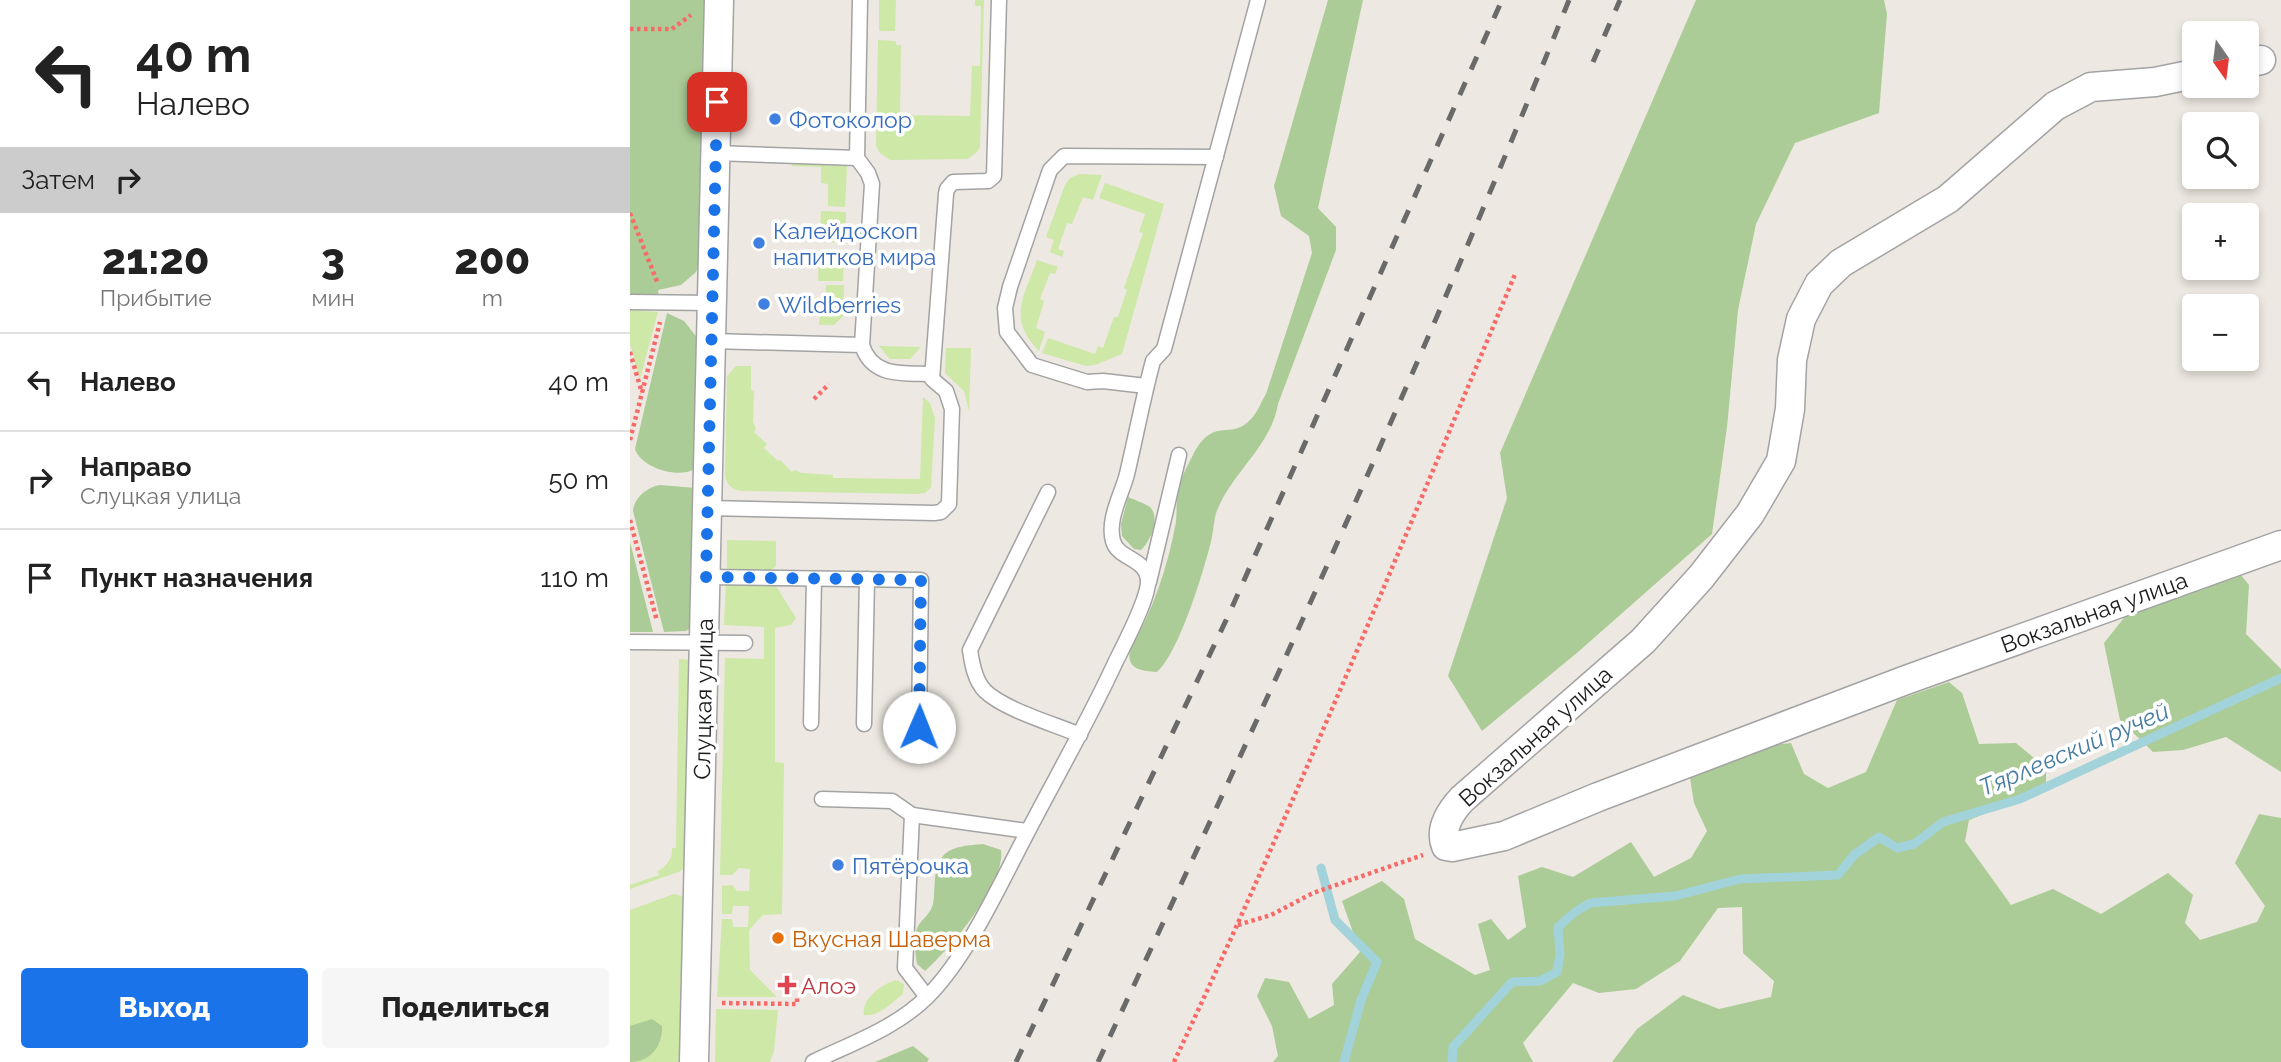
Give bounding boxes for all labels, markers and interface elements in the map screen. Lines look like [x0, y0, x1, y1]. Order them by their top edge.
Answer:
north arrow [2182, 21, 2259, 98]
map controls [2182, 21, 2259, 371]
text: 40 m [136, 26, 251, 83]
icon: left [21, 28, 112, 119]
pin [687, 72, 747, 132]
icon: arrive [698, 83, 736, 121]
text: Налево [136, 85, 250, 122]
place label: Фотоколор [789, 106, 912, 133]
marker: Фотоколор [767, 111, 783, 127]
button: search [2182, 112, 2259, 189]
icon: right [109, 161, 147, 199]
text: Затем [21, 165, 95, 195]
button: + [2182, 203, 2259, 280]
place label: Калейдоскоп напитков мира [773, 217, 936, 270]
text: 21:20 [102, 235, 210, 284]
text: 3 [321, 235, 345, 284]
text: 200 [454, 235, 530, 284]
marker: Калейдоскоп напитков мира [751, 235, 767, 251]
text: Прибытие [100, 284, 212, 311]
text: мин [311, 284, 355, 311]
text: m [482, 284, 503, 311]
place label: Wildberries [778, 291, 901, 318]
button: − [2182, 294, 2259, 371]
marker: Wildberries [756, 296, 772, 312]
icon: left [21, 363, 59, 401]
text: Налево [80, 367, 176, 397]
text: 40 m [548, 367, 609, 397]
text: Направо [80, 452, 191, 482]
icon: right [21, 461, 59, 499]
text: 50 m [548, 465, 609, 495]
text: Слуцкая улица [80, 482, 241, 509]
icon: arrive [21, 559, 59, 597]
text: Пункт назначения [80, 563, 313, 593]
text: 110 m [540, 563, 609, 593]
street label: Вокзальная улица [1997, 566, 2191, 658]
street label: Слуцкая улица [688, 618, 718, 780]
street label: Вокзальная улица [1453, 660, 1617, 812]
position arrow [882, 690, 956, 764]
water label: Тярлевский ручей [1975, 696, 2173, 802]
place label: Пятёрочка [852, 852, 969, 879]
marker: Пятёрочка [830, 857, 846, 873]
place label: Вкусная Шаверма [792, 925, 991, 952]
marker: Вкусная Шаверма [770, 930, 786, 946]
button: Выход [21, 968, 308, 1048]
button: Поделиться [322, 968, 609, 1048]
place label: Алоэ [801, 972, 856, 999]
marker: Алоэ [779, 977, 795, 993]

